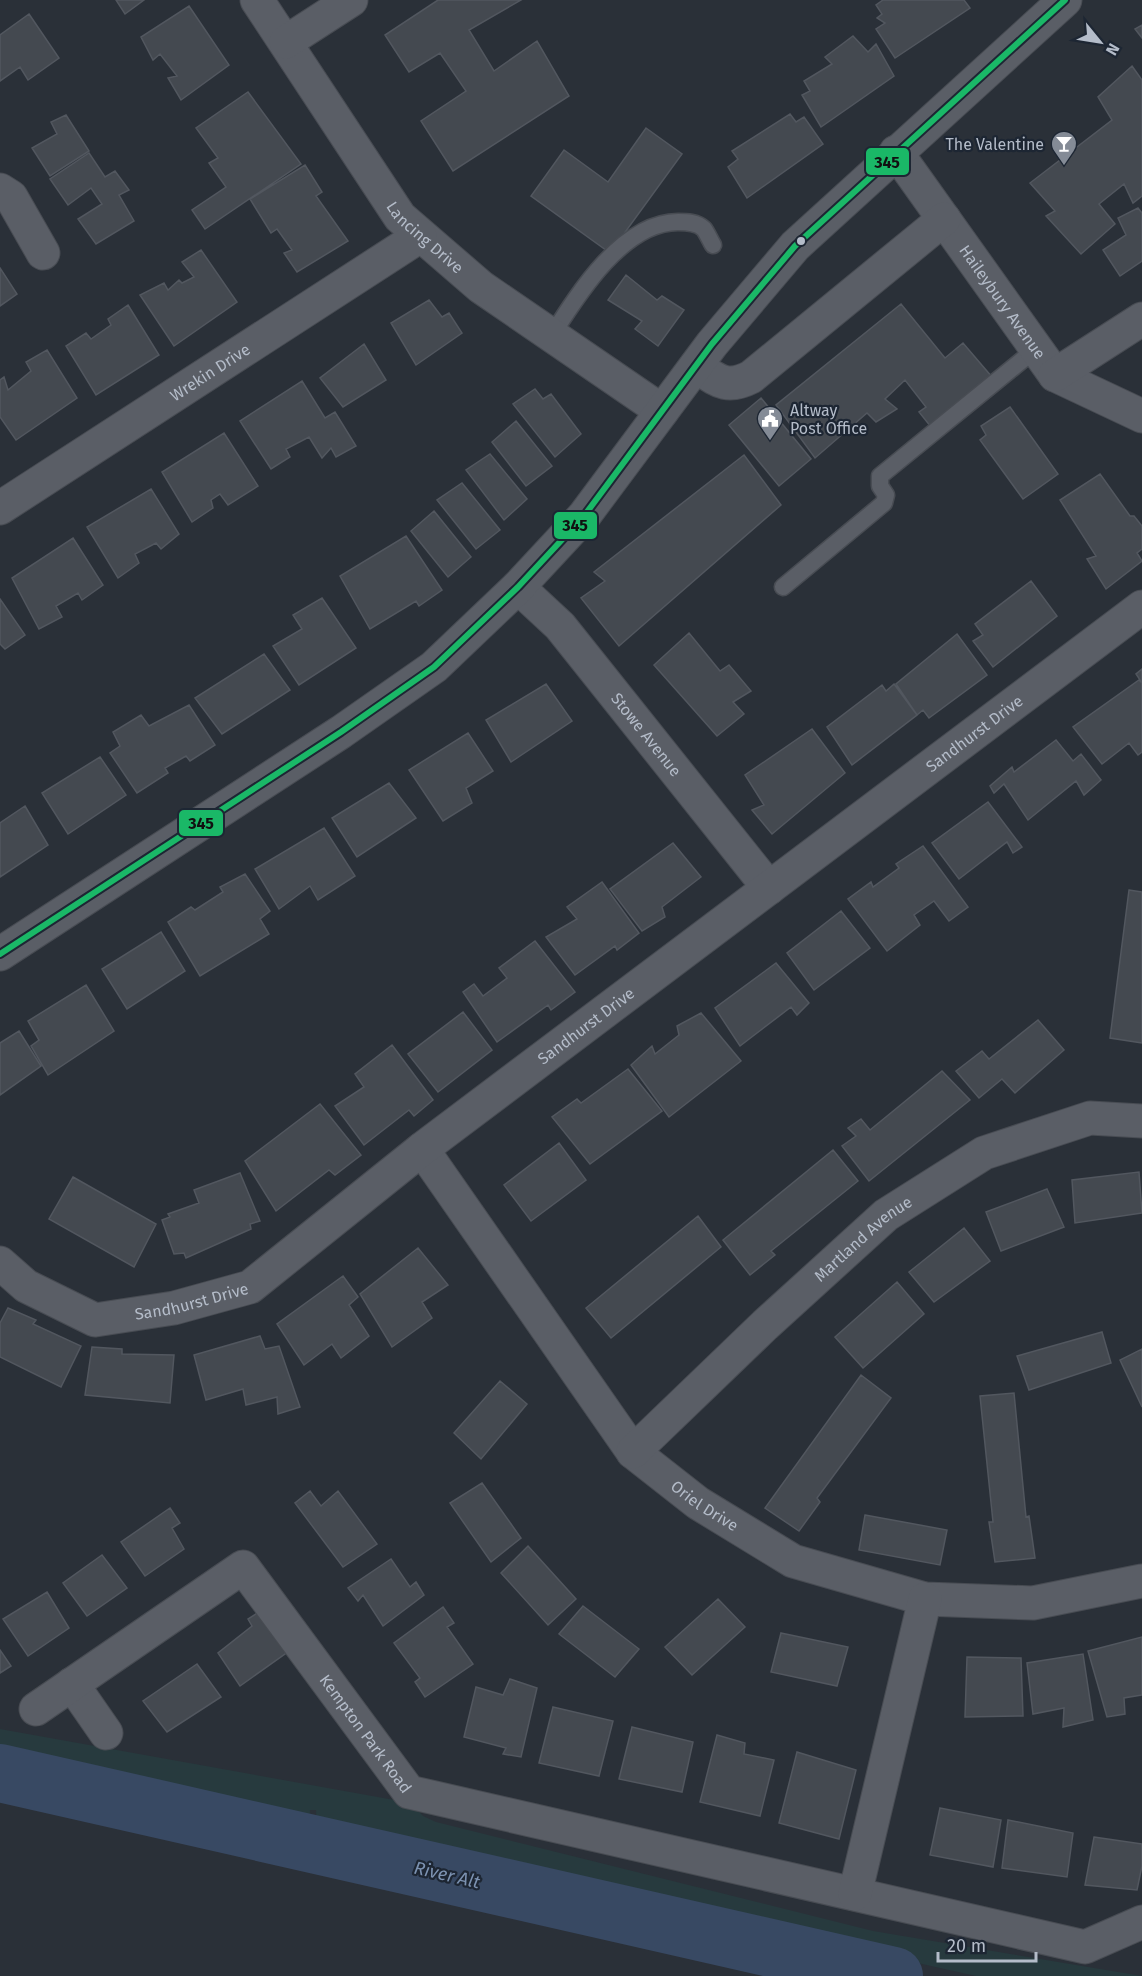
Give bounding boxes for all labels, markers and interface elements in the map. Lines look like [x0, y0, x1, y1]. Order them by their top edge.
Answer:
north arrow [1070, 12, 1130, 72]
text: N [1102, 40, 1123, 59]
bar icon: The Valentine [1049, 129, 1079, 167]
place label: The Valentine [946, 135, 1044, 154]
line badge: 345 [865, 147, 910, 176]
text: 345 [873, 153, 900, 172]
street label: Lancing Drive [383, 198, 467, 277]
unlabelled marker [795, 235, 807, 247]
street label: Haileybury Avenue [956, 241, 1050, 363]
street label: Wrekin Drive [166, 339, 253, 405]
place label: Altway Post Office [790, 401, 867, 438]
public building icon: Altway Post Office [755, 404, 785, 442]
line badge: 345 [553, 511, 598, 540]
text: 345 [561, 516, 588, 535]
street label: Stowe Avenue [607, 689, 685, 780]
street label: Sandhurst Drive [922, 691, 1026, 776]
line badge: 345 [178, 809, 224, 837]
text: 345 [187, 814, 214, 833]
street label: Sandhurst Drive [534, 983, 638, 1068]
street label: Martland Avenue [810, 1192, 915, 1285]
street label: Sandhurst Drive [133, 1278, 250, 1323]
street label: Oriel Drive [667, 1476, 742, 1535]
street label: Kempton Park Road [316, 1671, 416, 1797]
water label: River Alt [412, 1857, 483, 1893]
scale bar [938, 1925, 1036, 1963]
text: 20 m [947, 1935, 986, 1957]

